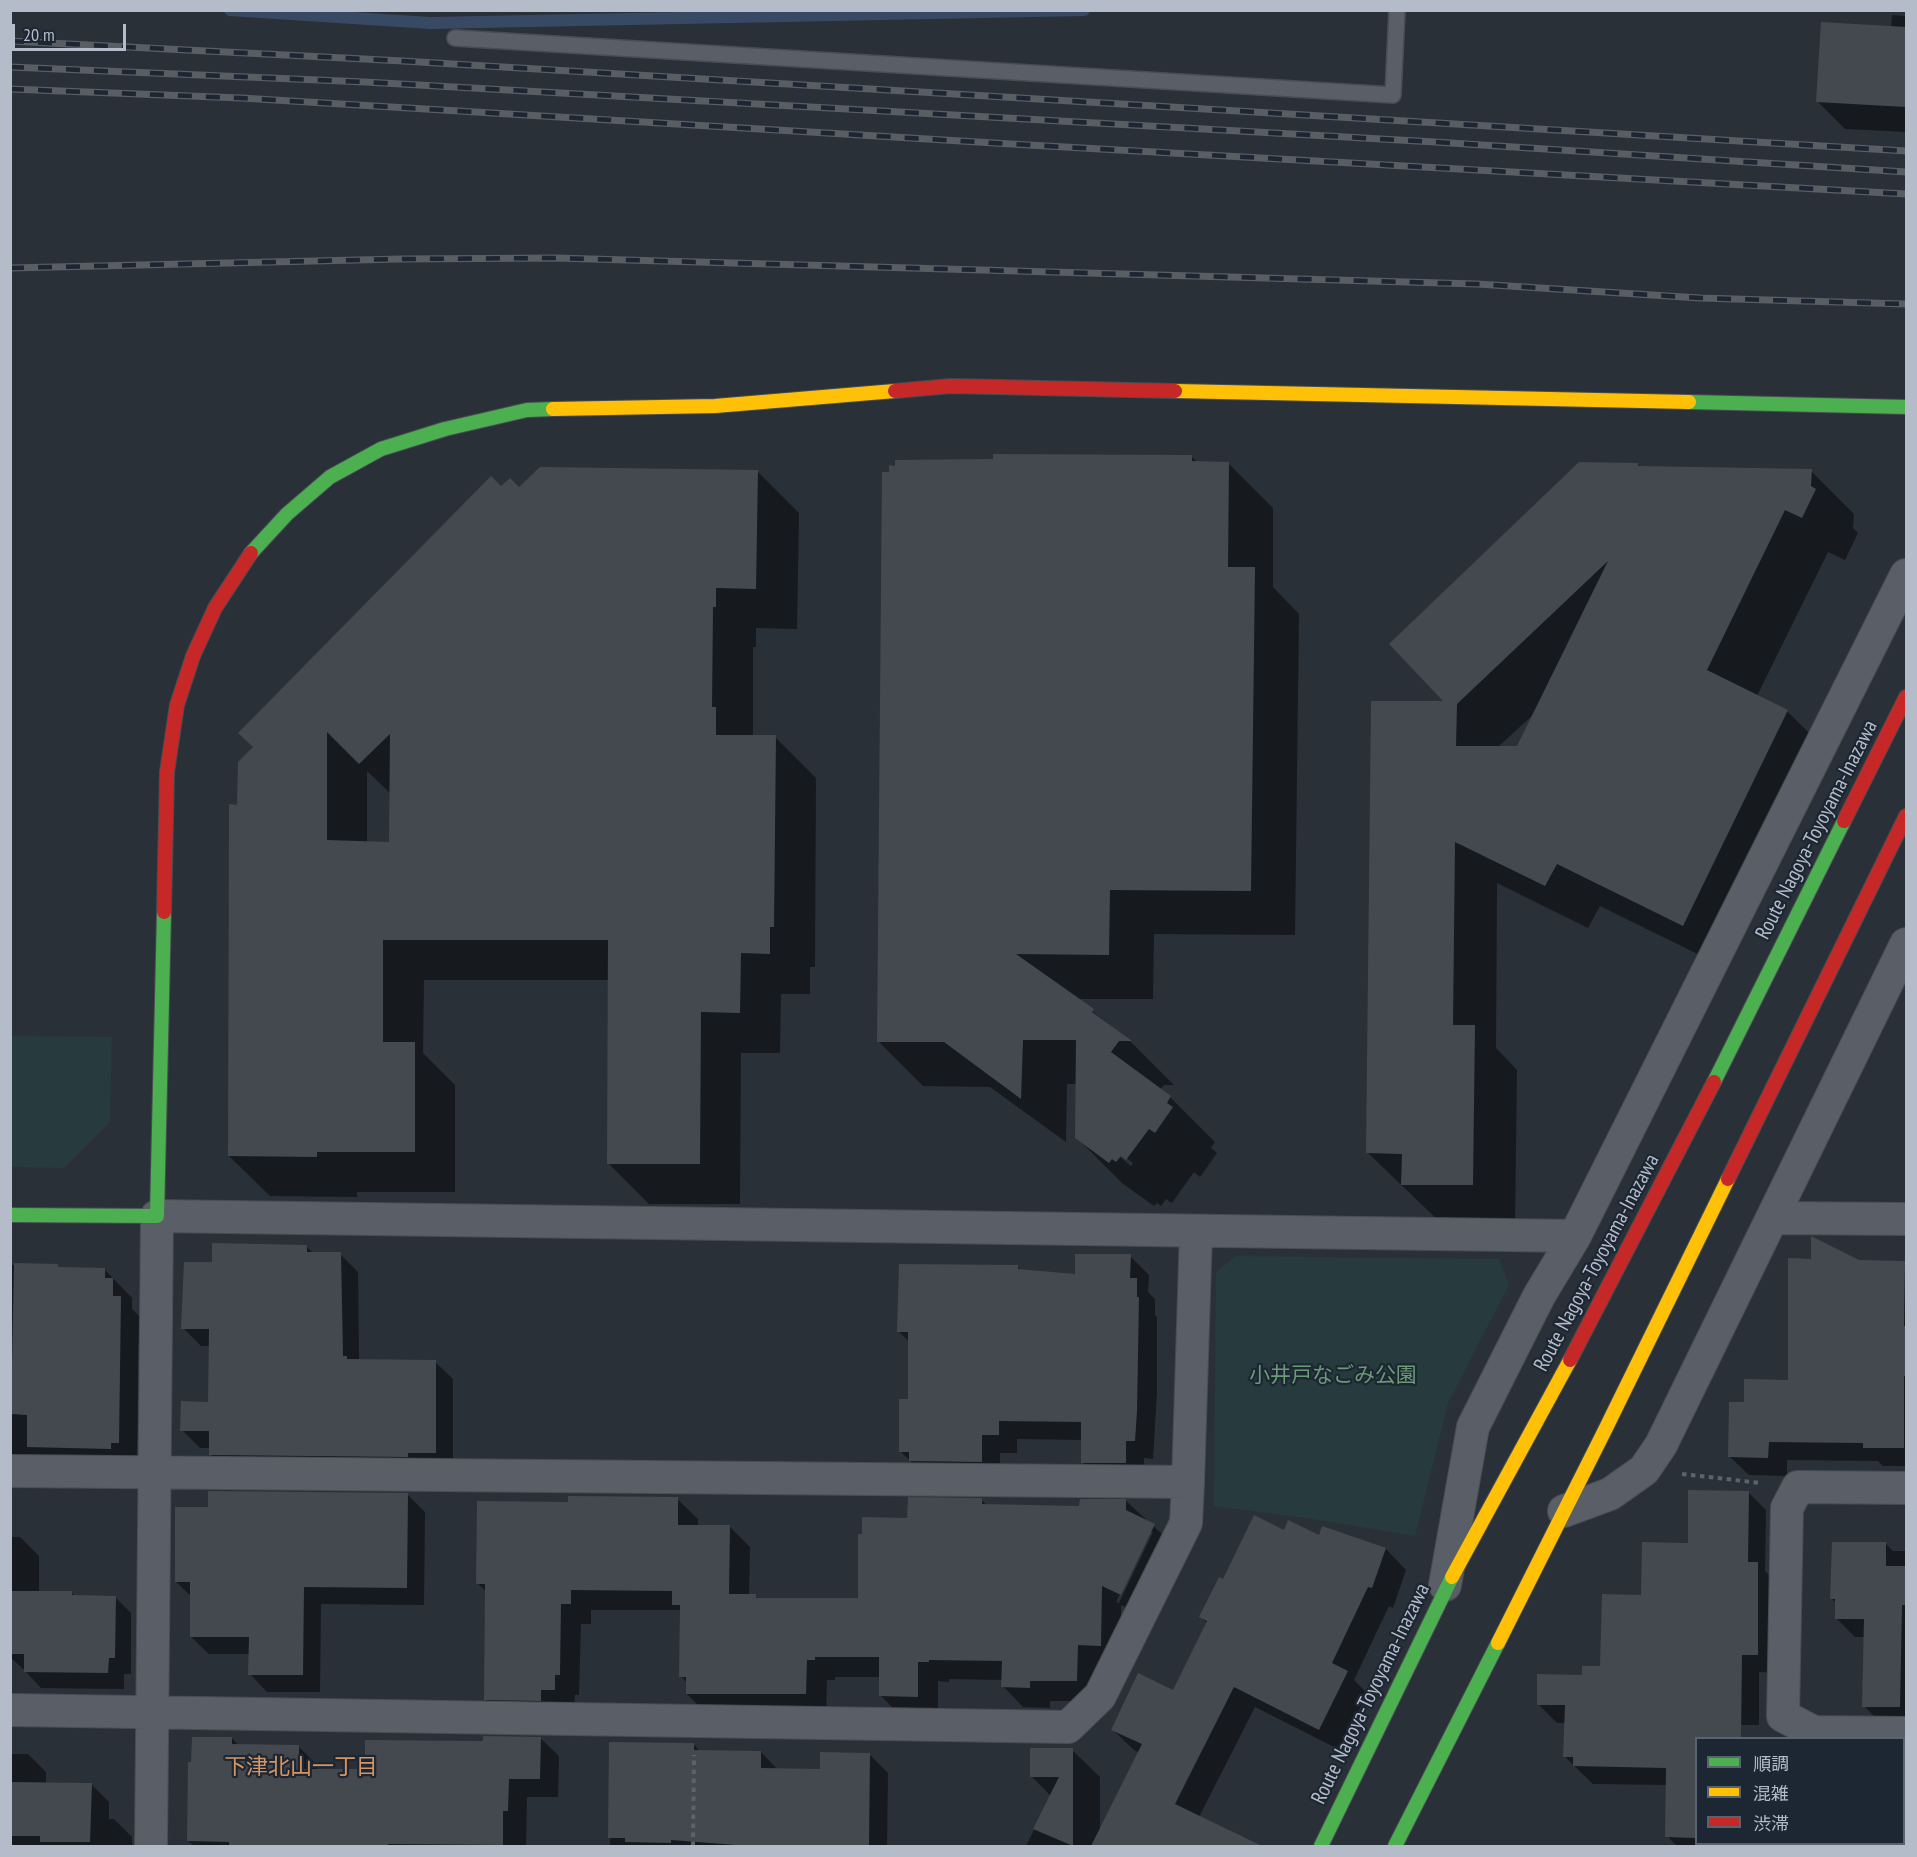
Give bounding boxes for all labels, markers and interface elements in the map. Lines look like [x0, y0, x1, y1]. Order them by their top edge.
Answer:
scale bar [15, 12, 129, 50]
text: 20 m [23, 23, 55, 46]
street label: Route Nagoya-Toyoyama-Inazawa [1751, 716, 1883, 944]
street label: Route Nagoya-Toyoyama-Inazawa [1529, 1150, 1665, 1376]
park label: 小井戸なごみ公園 [1249, 1363, 1417, 1389]
street label: Route Nagoya-Toyoyama-Inazawa [1307, 1580, 1435, 1808]
legend [1695, 1737, 1905, 1845]
text: 順調 [1753, 1752, 1789, 1775]
district label: 下津北山一丁目 [224, 1755, 378, 1781]
text: 混雑 [1753, 1782, 1789, 1805]
text: 渋滞 [1753, 1812, 1789, 1835]

